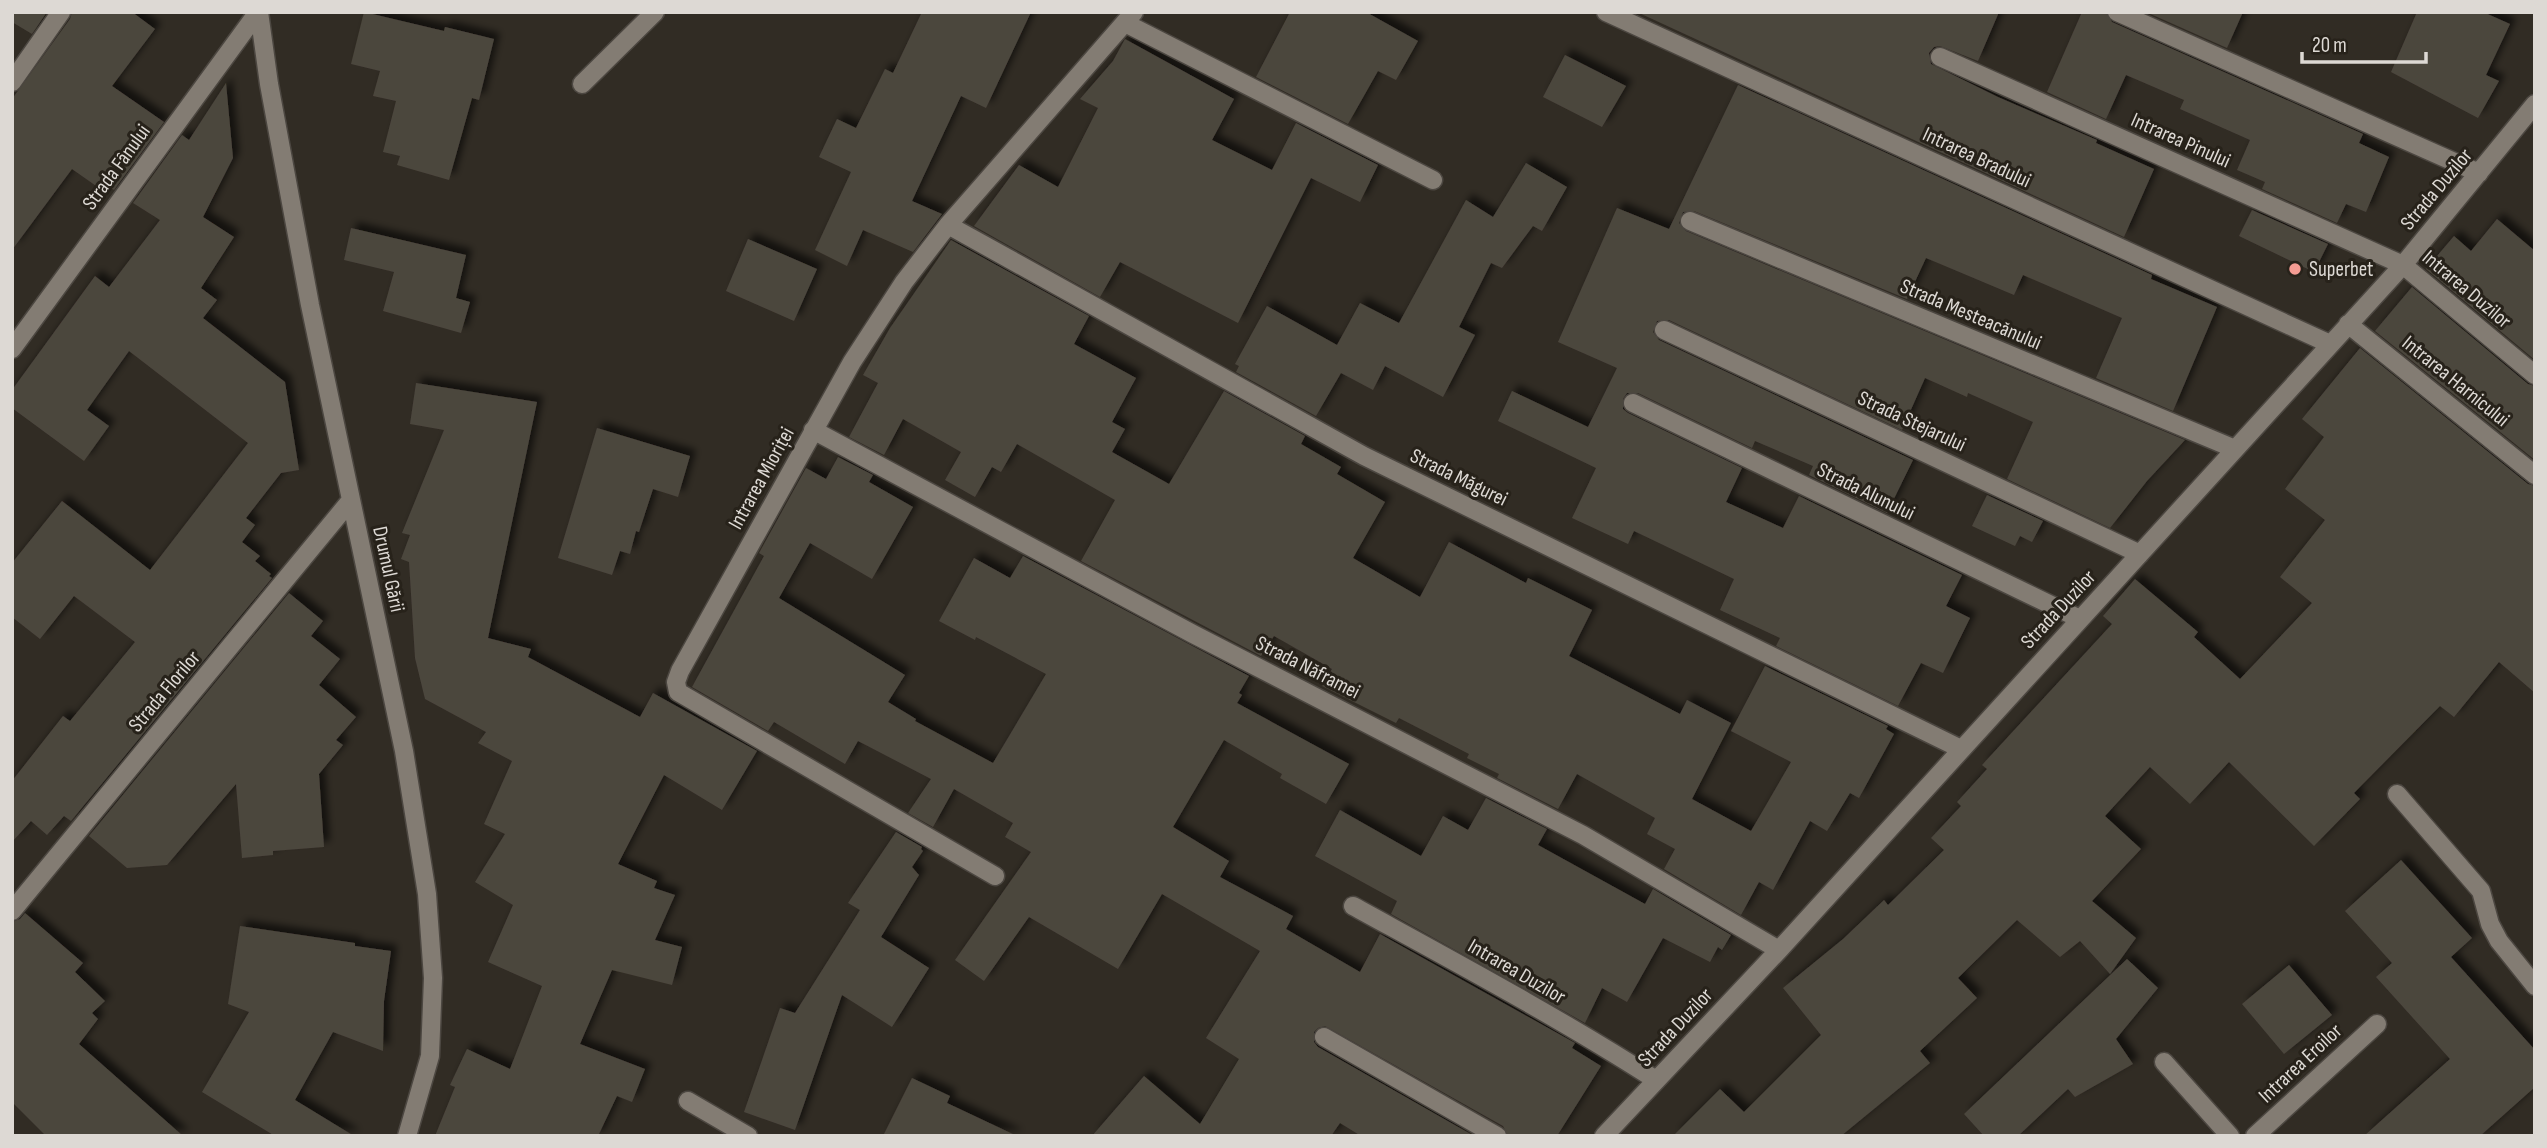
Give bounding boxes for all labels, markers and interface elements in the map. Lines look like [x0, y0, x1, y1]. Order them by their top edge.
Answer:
scale bar [2302, 21, 2426, 65]
text: 20 m [2312, 33, 2347, 58]
street label: Intrarea Pinului [2127, 107, 2234, 173]
street label: Strada Fânului [77, 120, 156, 215]
street label: Intrarea Bradului [1919, 122, 2035, 193]
street label: Strada Duzilor [2395, 144, 2478, 235]
street label: Intrarea Duzilor [2417, 245, 2516, 334]
place label: Superbet [2309, 257, 2373, 282]
marker: Superbet [2287, 261, 2303, 277]
street label: Strada Mesteacănului [1896, 273, 2045, 355]
street label: Intrarea Harnicului [2397, 331, 2514, 432]
street label: Strada Stejarului [1854, 386, 1970, 457]
street label: Intrarea Mioriței [723, 423, 800, 534]
street label: Strada Măgurei [1406, 443, 1511, 512]
street label: Strada Alunului [1813, 457, 1919, 526]
street label: Drumul Gării [367, 524, 410, 614]
street label: Strada Duzilor [2016, 565, 2101, 654]
street label: Strada Năframei [1251, 630, 1364, 704]
street label: Strada Florilor [123, 646, 206, 737]
street label: Intrarea Duzilor [1464, 934, 1570, 1009]
street label: Strada Duzilor [1633, 983, 1718, 1072]
street label: Intrarea Eroilor [2254, 1019, 2347, 1108]

